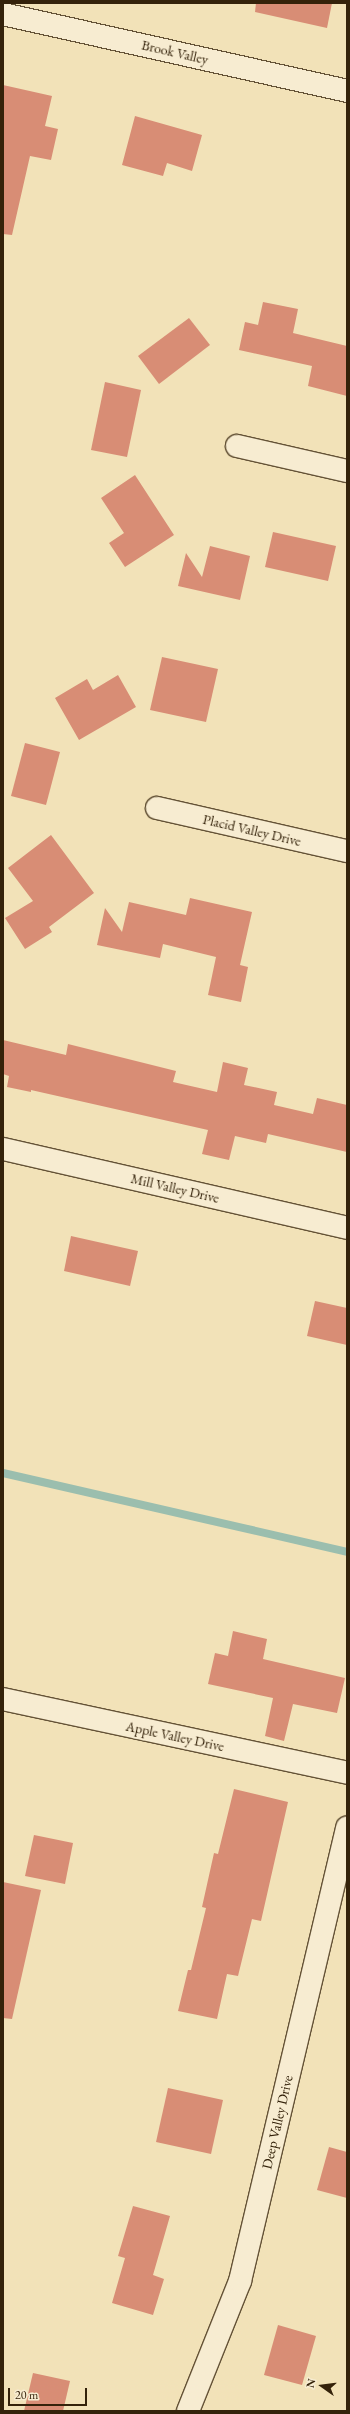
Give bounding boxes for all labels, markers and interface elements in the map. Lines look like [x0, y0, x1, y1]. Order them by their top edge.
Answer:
street label: Brook Valley [140, 36, 210, 68]
street label: Placid Valley Drive [201, 811, 303, 849]
street label: Mill Valley Drive [129, 1170, 221, 1206]
street label: Apple Valley Drive [124, 1717, 226, 1755]
street label: Deep Valley Drive [258, 2073, 296, 2171]
north arrow [302, 2366, 342, 2406]
text: N [302, 2377, 318, 2389]
scale bar [10, 2380, 89, 2406]
text: 20 m [15, 2387, 38, 2403]

